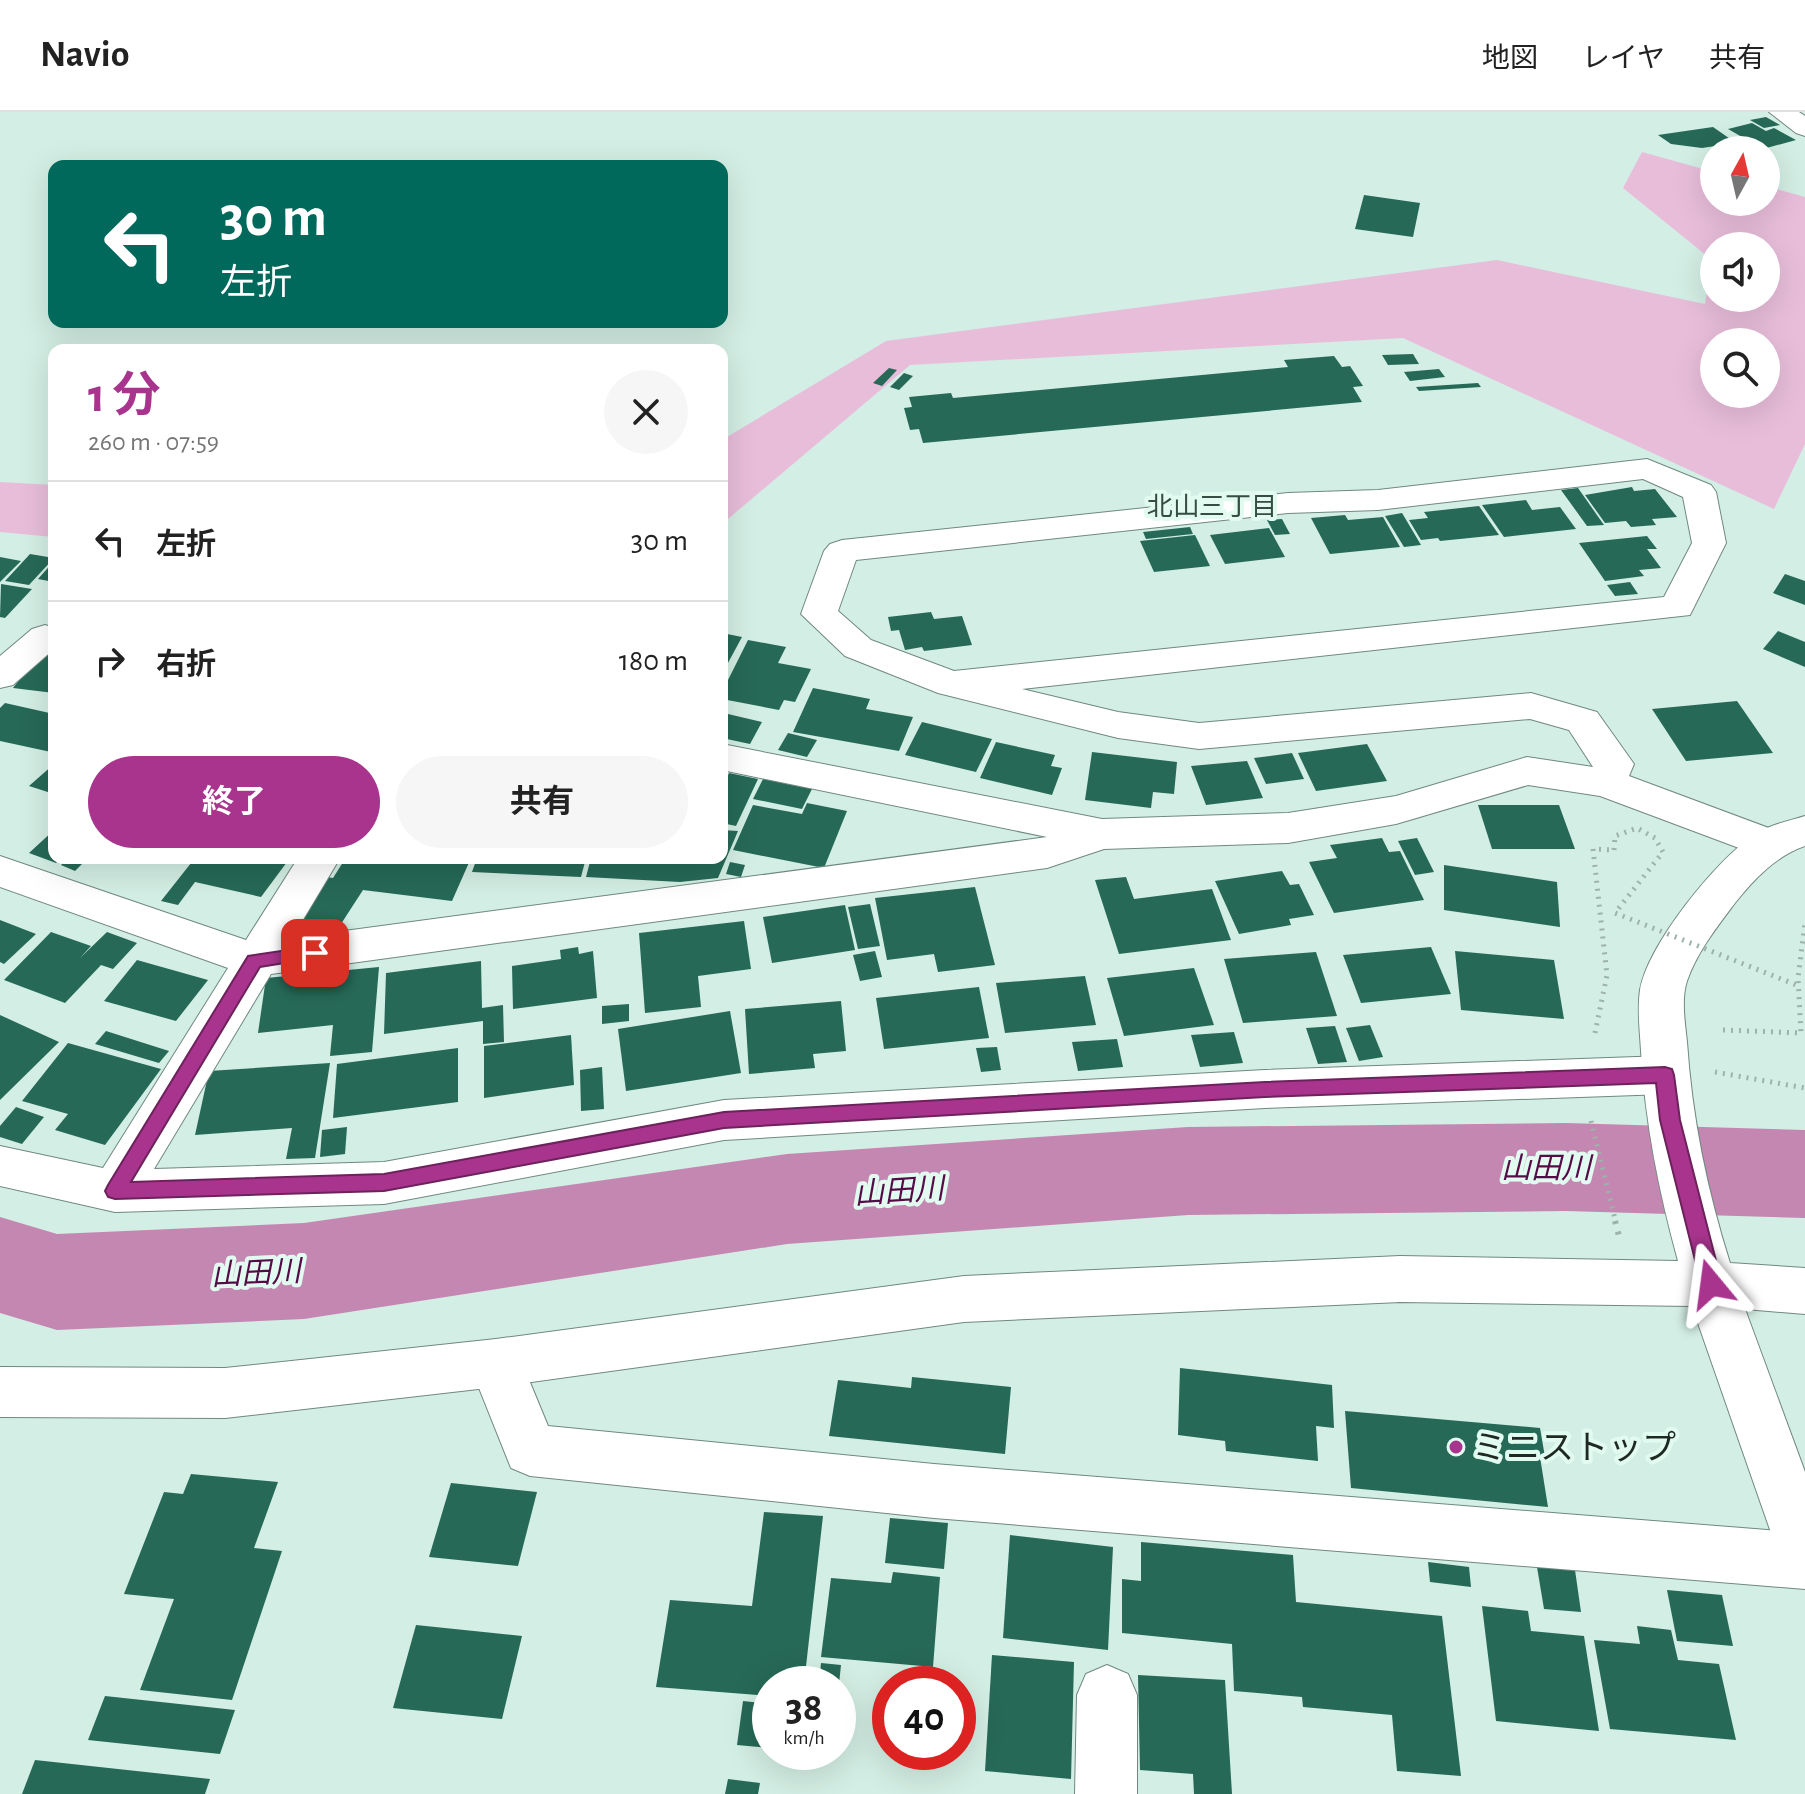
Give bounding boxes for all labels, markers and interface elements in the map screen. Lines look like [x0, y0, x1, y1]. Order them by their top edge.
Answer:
text: Navio [40, 36, 129, 74]
text: 地図 [1482, 45, 1538, 73]
text: レイヤ [1582, 45, 1665, 73]
text: 共有 [1709, 45, 1765, 73]
north arrow [1700, 136, 1780, 216]
map controls [1700, 136, 1780, 408]
text: 30 m [220, 190, 327, 246]
icon: left [88, 192, 192, 296]
button: sound [1700, 232, 1780, 312]
text: 左折 [220, 265, 292, 301]
button: search [1700, 328, 1780, 408]
button: close [604, 370, 688, 454]
text: 1 分 [88, 373, 161, 421]
text: 260 m · 07:59 [88, 429, 219, 455]
district label: 北山三丁目 [1147, 493, 1277, 520]
icon: left [88, 519, 132, 563]
text: 30 m [631, 526, 688, 556]
text: 左折 [156, 530, 216, 560]
icon: right [88, 639, 132, 683]
text: 180 m [619, 646, 688, 676]
text: 右折 [156, 650, 216, 680]
button: 終了 [88, 756, 380, 848]
button: 共有 [396, 756, 688, 848]
pin [281, 919, 349, 987]
icon: arrive [293, 931, 337, 975]
water label: 山田川 [1501, 1153, 1594, 1184]
water label: 山田川 [853, 1173, 948, 1210]
position arrow [1669, 1242, 1753, 1326]
water label: 山田川 [210, 1256, 305, 1291]
place label: ミニストップ [1472, 1430, 1676, 1466]
marker: ミニストップ [1447, 1438, 1465, 1456]
speed limit sign: 40 [872, 1666, 976, 1770]
text: 38 [786, 1688, 822, 1728]
text: km/h [783, 1728, 825, 1748]

